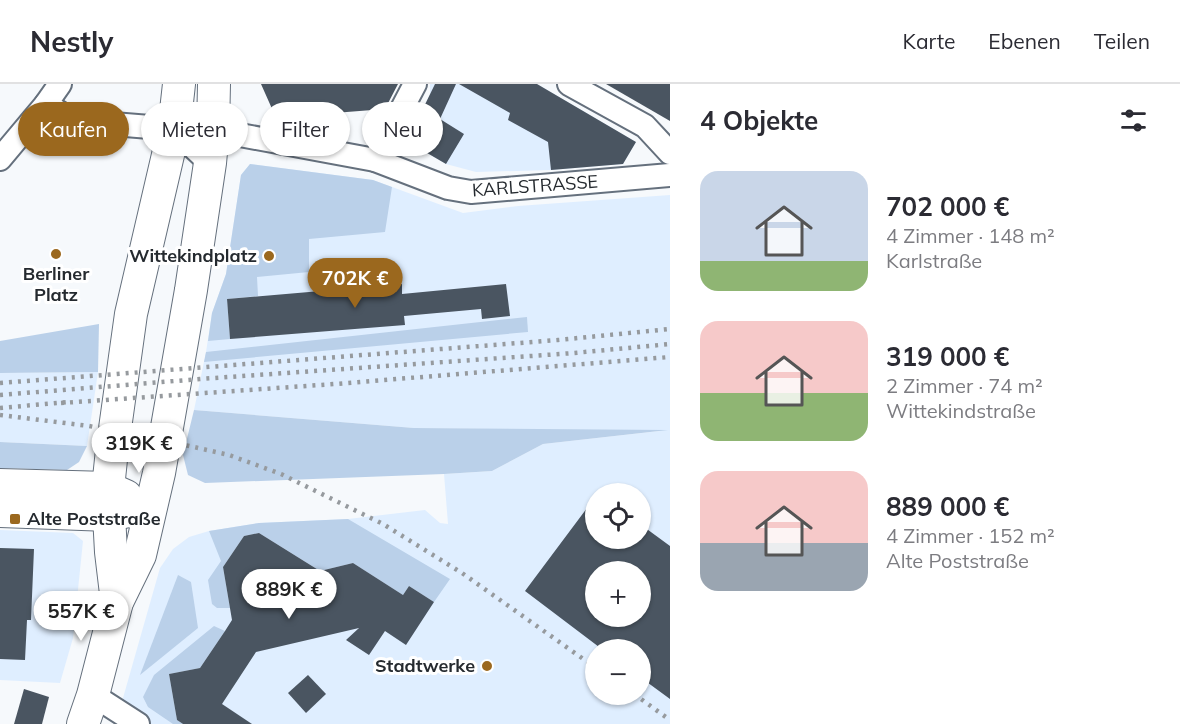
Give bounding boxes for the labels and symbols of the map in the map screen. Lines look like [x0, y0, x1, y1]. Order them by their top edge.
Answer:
street label: KARLSTRASSE [471, 170, 599, 201]
place label: Wittekindplatz [129, 244, 257, 267]
marker: Berliner Platz [49, 247, 63, 261]
marker: Wittekindplatz [262, 249, 276, 263]
pin: 702K € [306, 258, 404, 309]
place label: Berliner Platz [23, 262, 90, 306]
pin: 319K € [90, 423, 188, 474]
place label: Alte Poststraße [27, 507, 161, 530]
marker: Alte Poststraße [8, 512, 22, 526]
pin: 889K € [240, 569, 338, 620]
pin: 557K € [32, 591, 130, 642]
place label: Stadtwerke [375, 654, 475, 677]
marker: Stadtwerke [480, 659, 494, 673]

